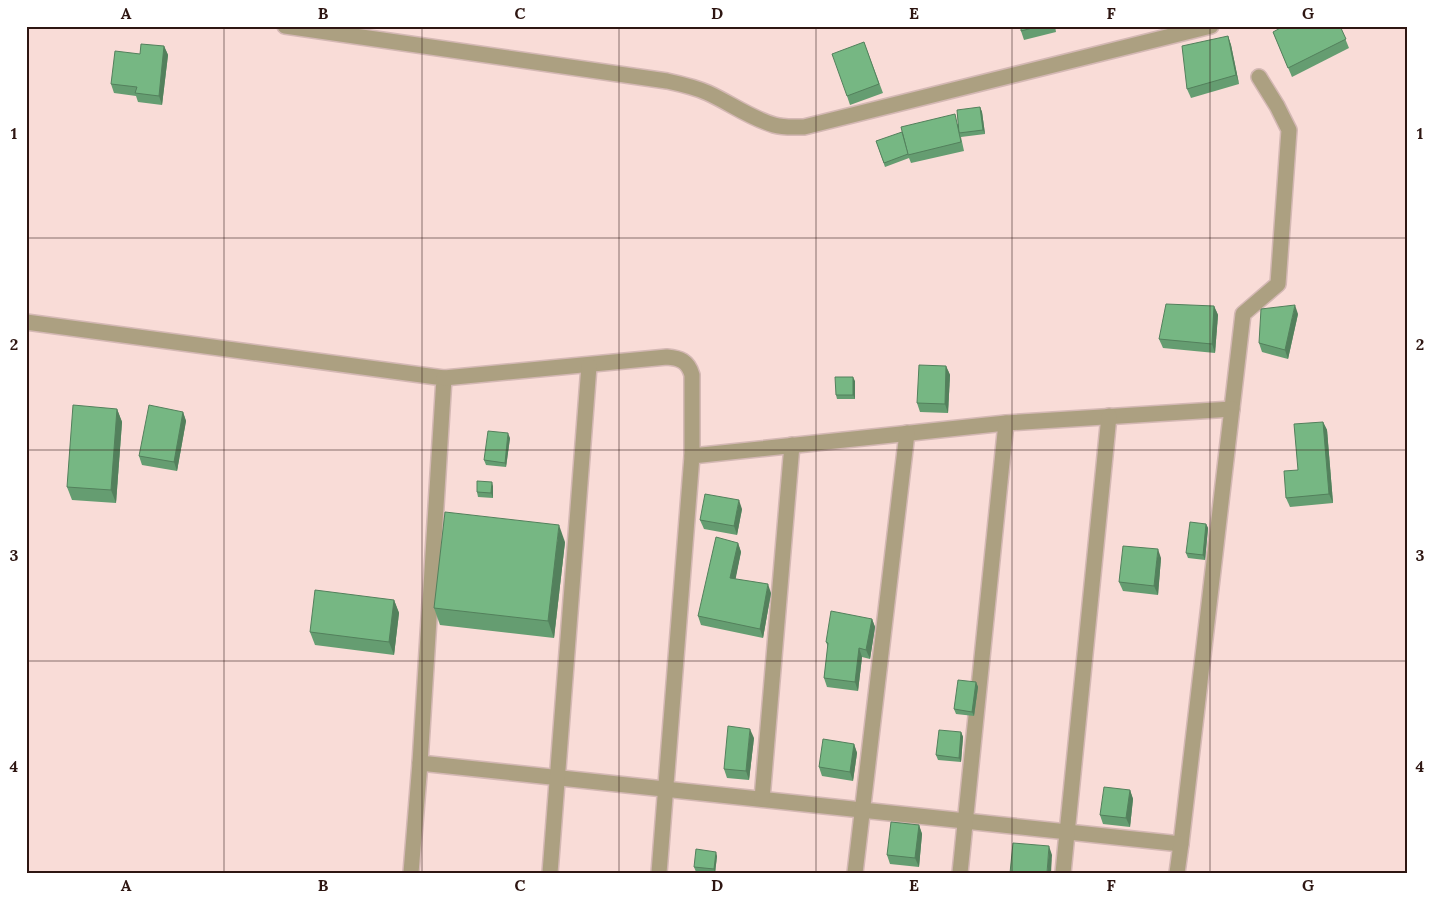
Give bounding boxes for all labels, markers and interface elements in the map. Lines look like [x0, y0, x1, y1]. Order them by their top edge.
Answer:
text: A [121, 3, 132, 23]
text: B [318, 3, 329, 23]
text: C [514, 3, 526, 23]
text: D [711, 3, 723, 23]
text: E [909, 3, 919, 23]
text: F [1106, 3, 1116, 23]
text: G [1302, 3, 1314, 23]
text: 1 [11, 123, 17, 143]
text: 1 [1417, 123, 1423, 143]
text: 2 [10, 334, 18, 354]
text: 2 [1416, 334, 1424, 354]
text: 3 [10, 545, 19, 565]
text: 3 [1416, 545, 1425, 565]
text: 4 [10, 756, 19, 776]
text: 4 [1416, 756, 1425, 776]
text: A [121, 875, 132, 895]
text: B [318, 875, 329, 895]
text: C [514, 875, 526, 895]
text: D [711, 875, 723, 895]
text: E [909, 875, 919, 895]
text: F [1106, 875, 1116, 895]
text: G [1302, 875, 1314, 895]

